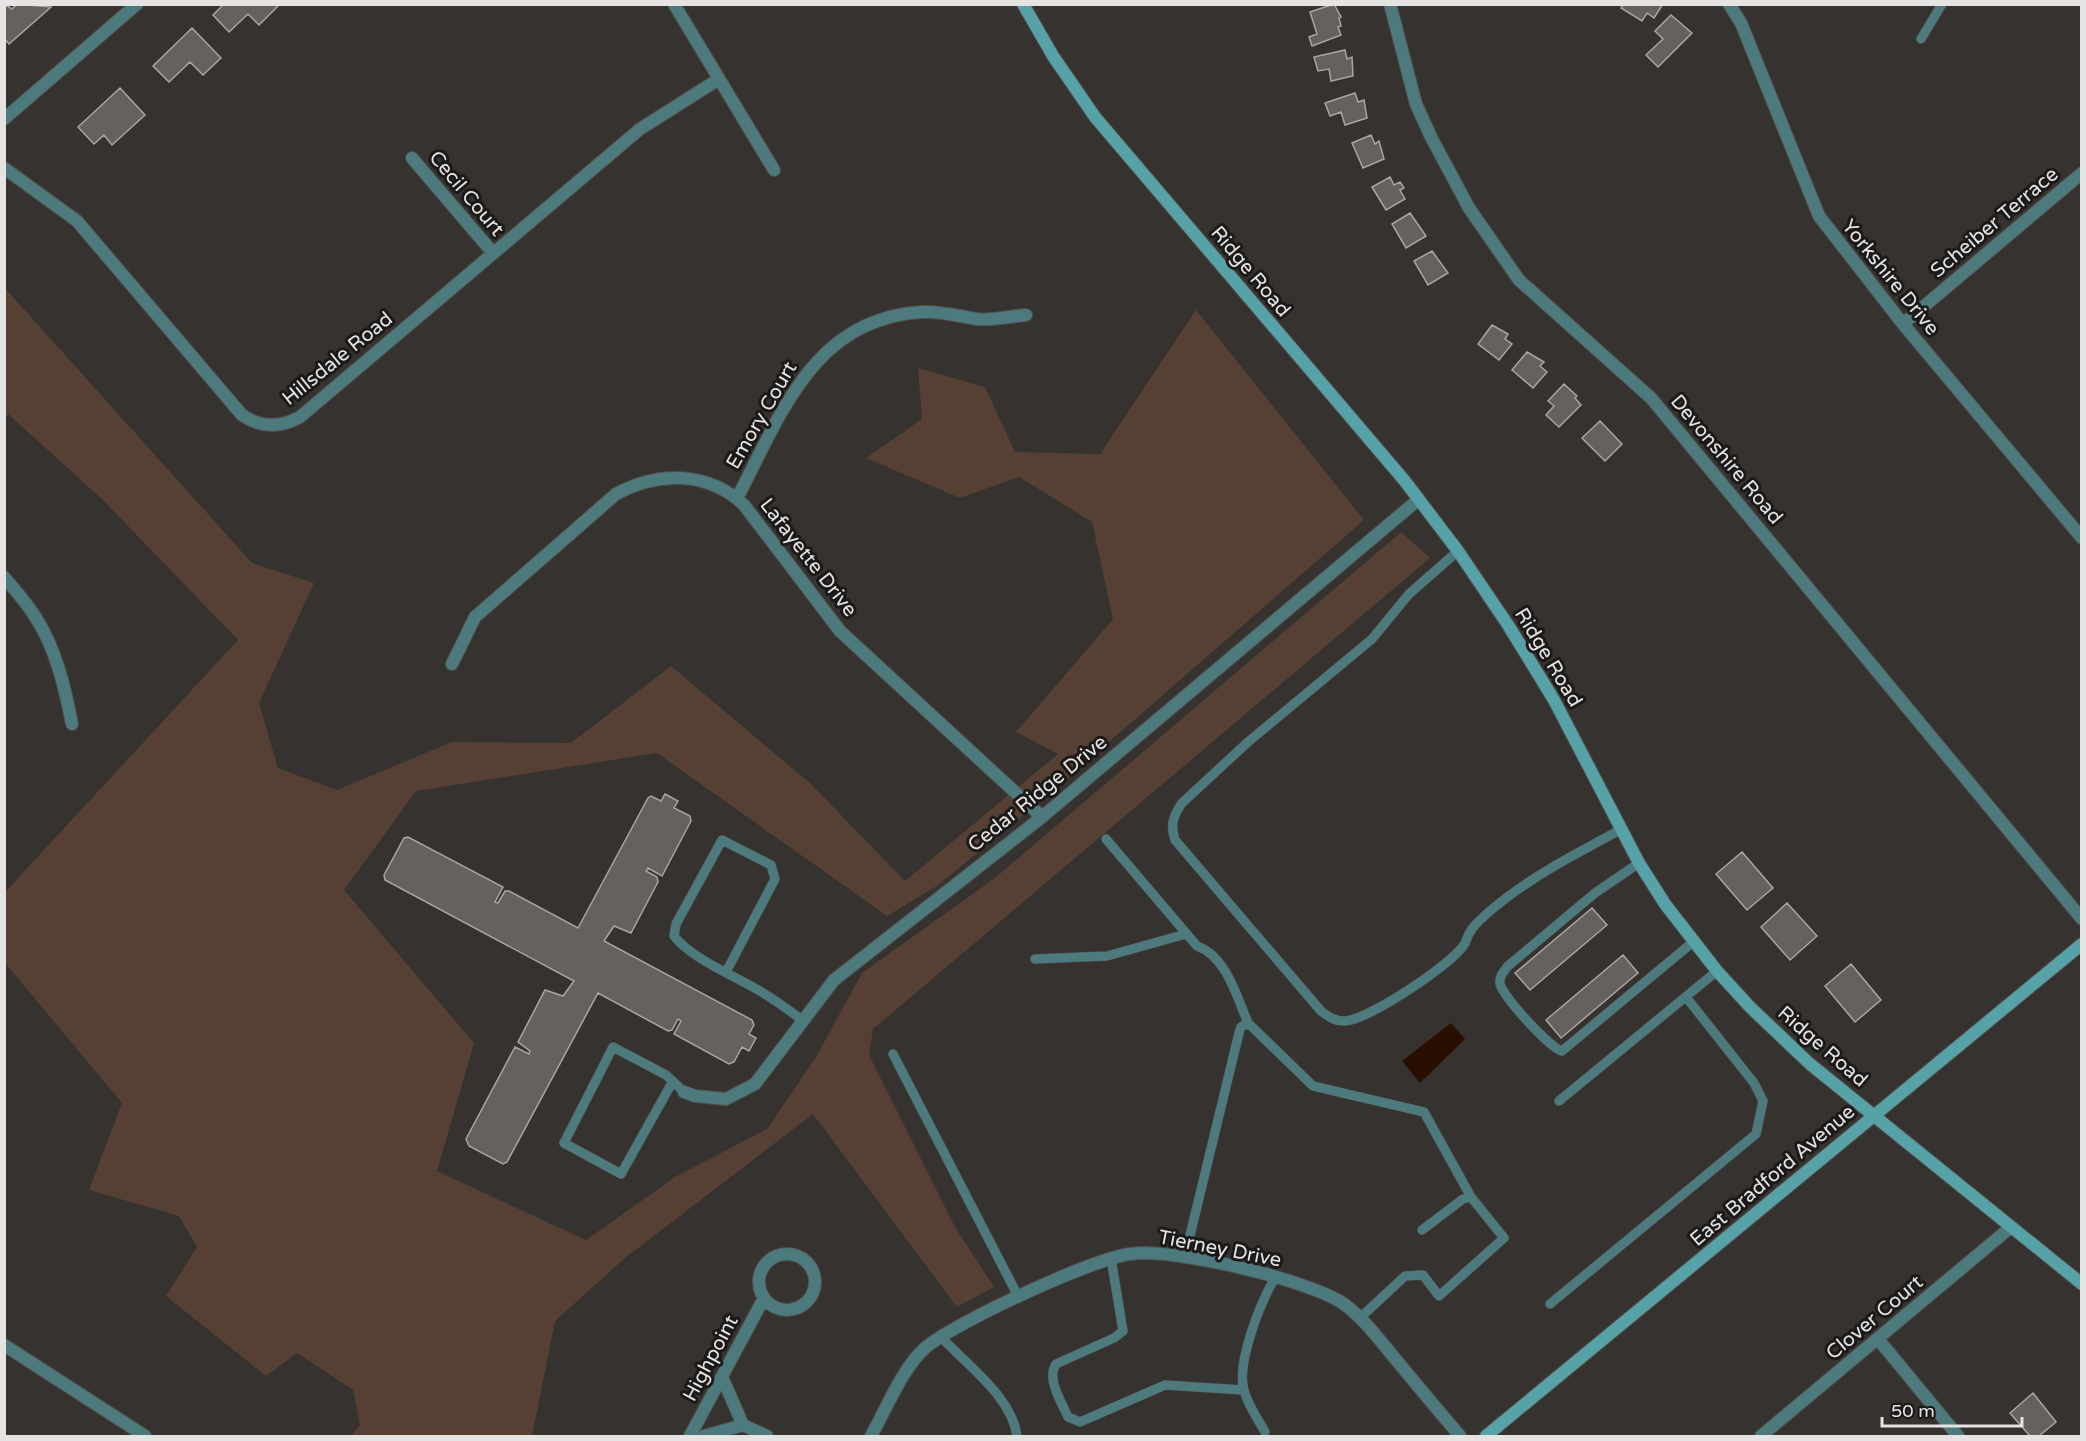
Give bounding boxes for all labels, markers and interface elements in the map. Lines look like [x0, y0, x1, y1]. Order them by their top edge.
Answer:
street label: Cecil Court [424, 146, 509, 241]
street label: Scheiber Terrace [1926, 162, 2063, 283]
street label: Yorkshire Drive [1836, 215, 1944, 340]
street label: Ridge Road [1205, 221, 1295, 322]
street label: Hillsdale Road [278, 307, 398, 411]
street label: Emory Court [721, 357, 802, 473]
street label: Devonshire Road [1665, 390, 1787, 529]
street label: Lafayette Drive [755, 494, 862, 622]
street label: Ridge Road [1509, 604, 1587, 711]
street label: Cedar Ridge Drive [963, 730, 1112, 857]
street label: Ridge Road [1772, 1001, 1872, 1092]
street label: East Bradford Avenue [1685, 1100, 1860, 1252]
street label: Tierney Drive [1156, 1225, 1283, 1273]
street label: Clover Court [1821, 1270, 1928, 1365]
street label: Highpoint [678, 1311, 744, 1406]
scale bar [1882, 1390, 2022, 1428]
text: 50 m [1891, 1400, 1935, 1422]

